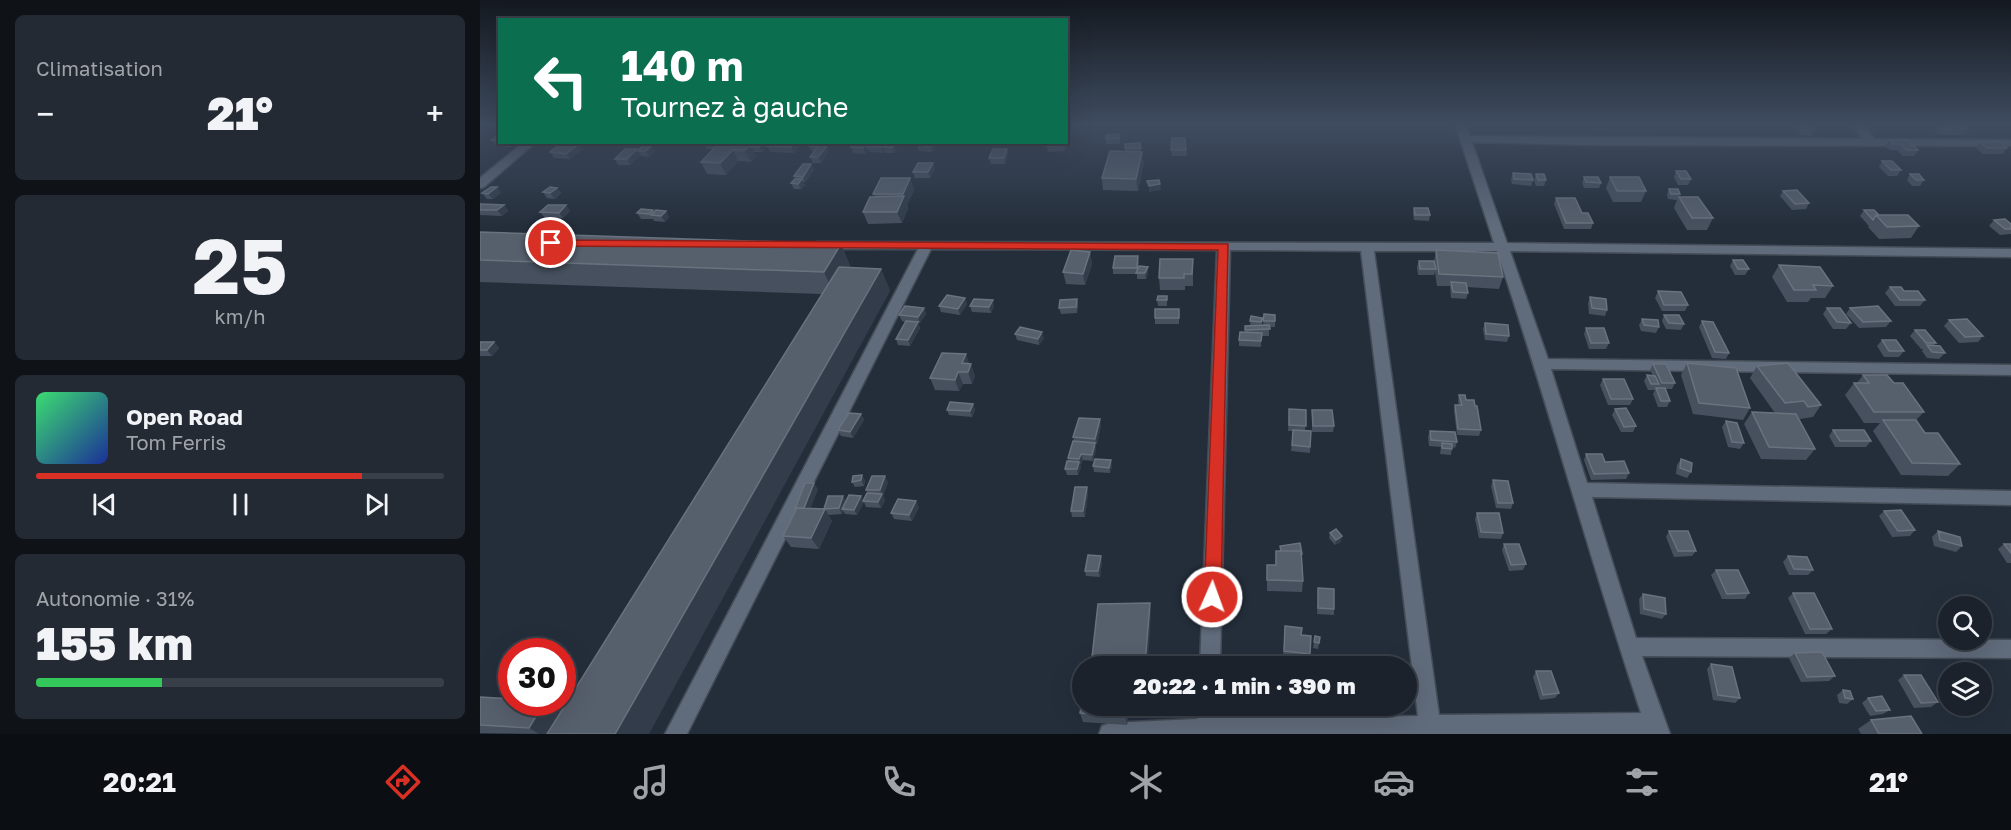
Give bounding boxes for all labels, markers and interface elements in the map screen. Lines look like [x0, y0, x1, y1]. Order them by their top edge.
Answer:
text: 140 m [621, 40, 743, 90]
icon: left [522, 42, 600, 120]
text: Climatisation [36, 56, 163, 80]
text: 21° [207, 86, 273, 140]
text: Tournez à gauche [621, 91, 848, 123]
text: − [36, 94, 54, 133]
text: + [426, 94, 444, 133]
pin [525, 217, 576, 268]
text: 25 [192, 218, 288, 311]
icon: arrive [534, 226, 567, 259]
text: km/h [215, 304, 265, 328]
text: Open Road [126, 403, 243, 430]
text: Tom Ferris [126, 430, 226, 454]
icon: previous [88, 488, 121, 521]
icon: pause [224, 488, 257, 521]
icon: next [360, 488, 393, 521]
position arrow [1180, 565, 1244, 629]
text: Autonomie · 31% [36, 586, 194, 610]
map controls [1938, 596, 1992, 716]
button: search [1938, 596, 1992, 650]
text: 155 km [36, 616, 193, 670]
speed limit sign: 30 [498, 638, 576, 716]
button: layers [1938, 662, 1992, 716]
text: 20:22 · 1 min · 390 m [1133, 672, 1356, 699]
icon: directions [382, 761, 424, 803]
icon: music [630, 761, 672, 803]
icon: phone [878, 761, 920, 803]
icon: climate [1125, 761, 1167, 803]
icon: car [1373, 761, 1415, 803]
icon: filters [1621, 761, 1663, 803]
text: 20:21 [103, 766, 176, 798]
text: 21° [1869, 766, 1908, 798]

